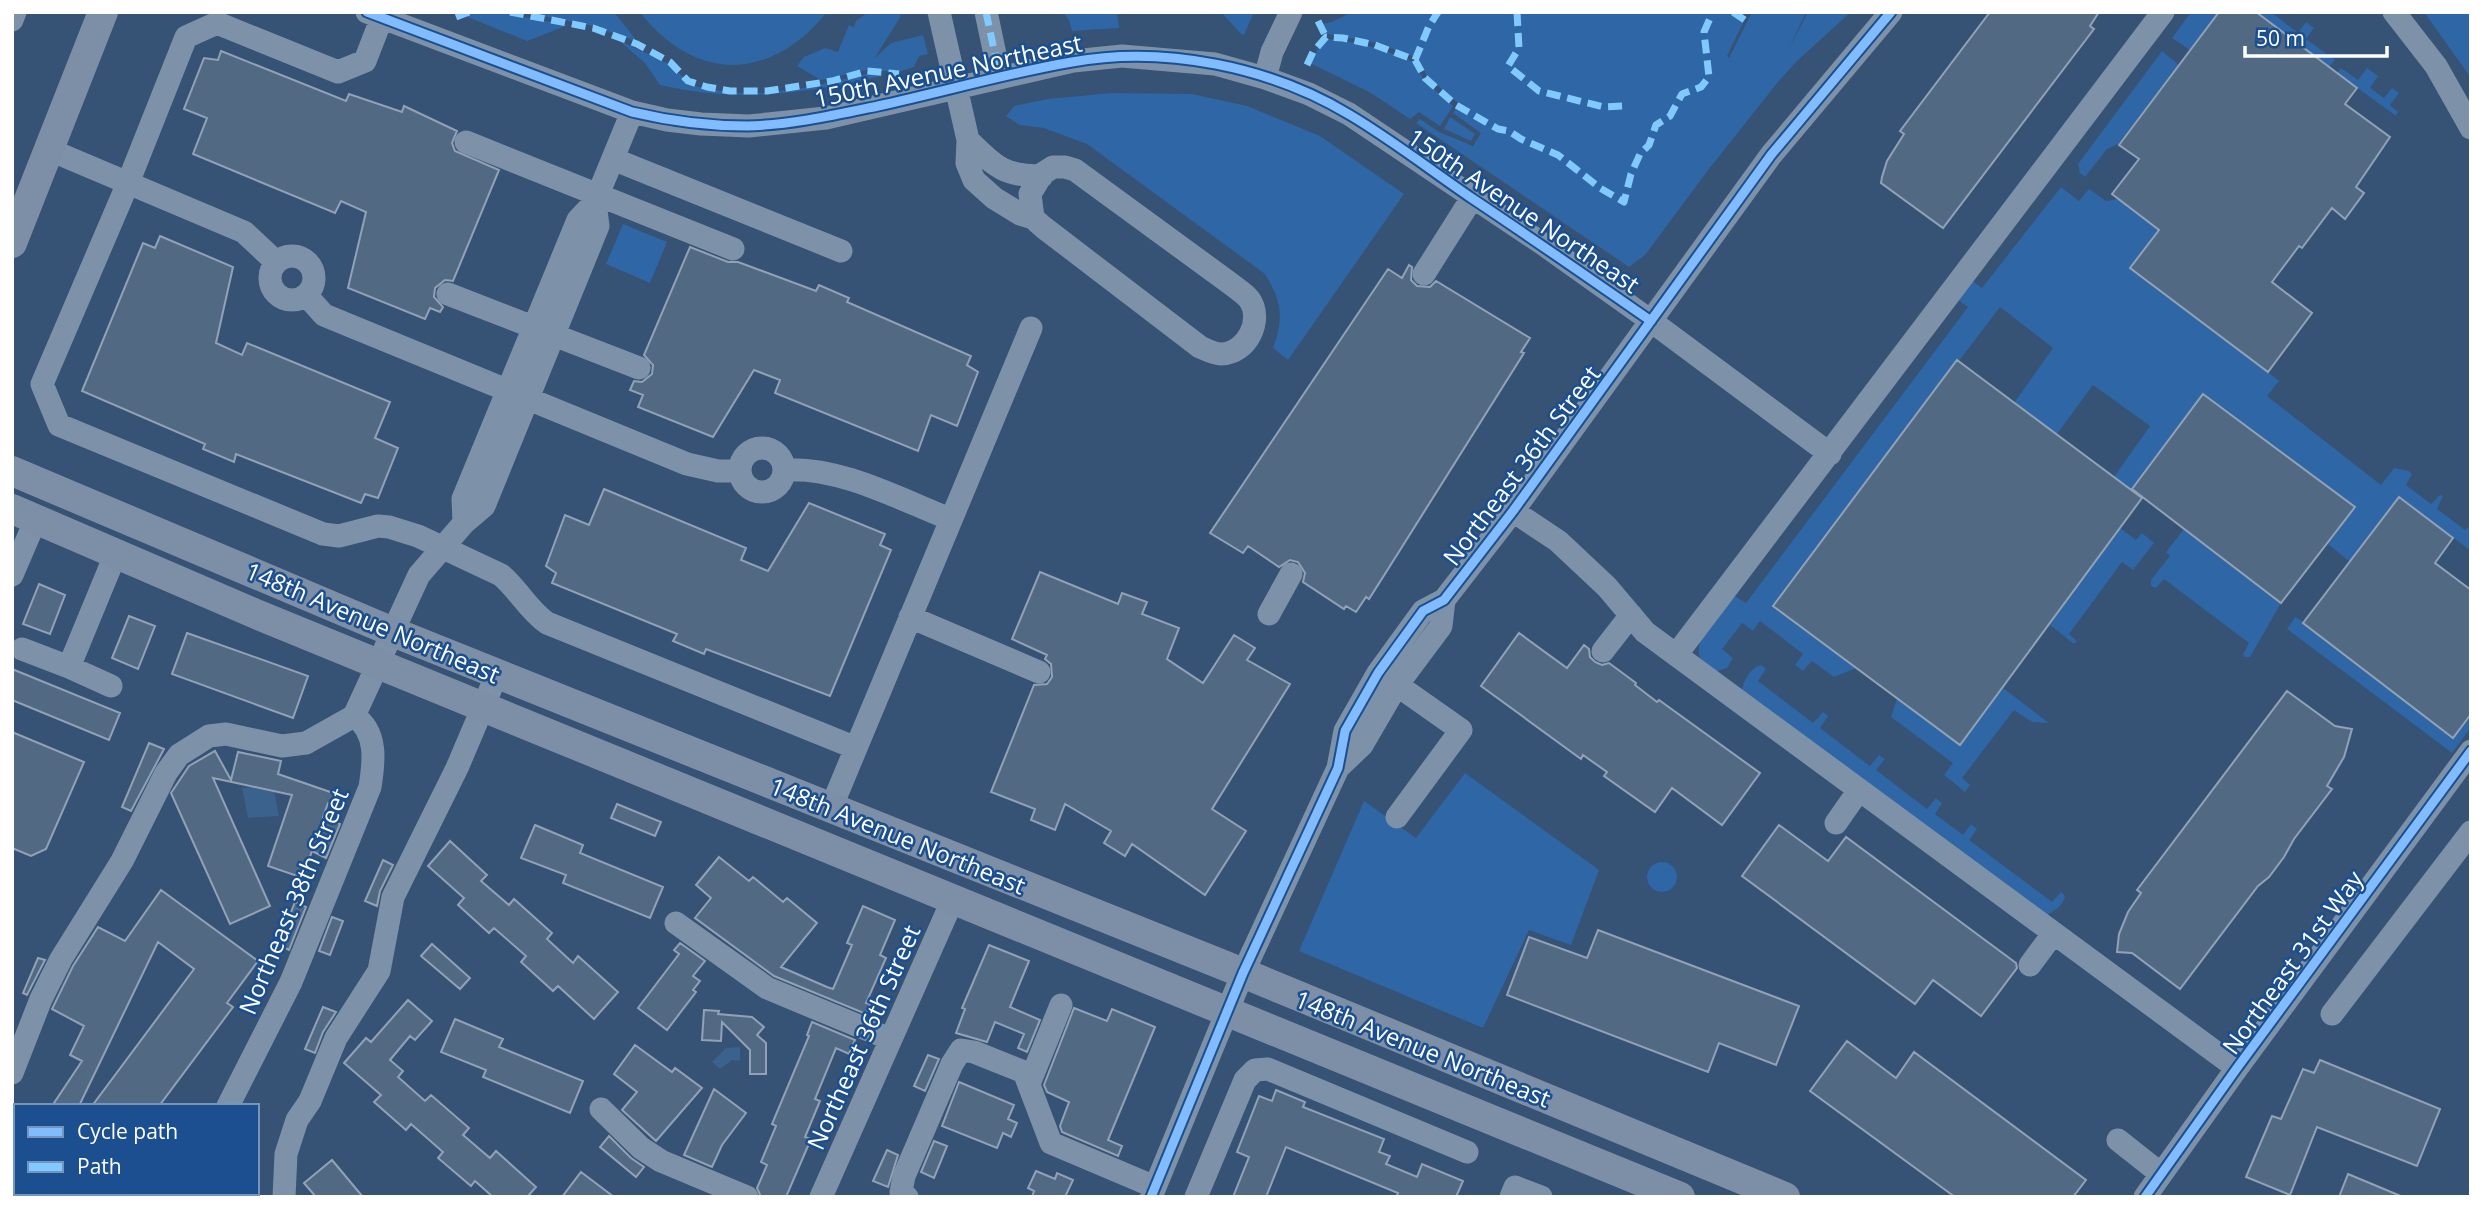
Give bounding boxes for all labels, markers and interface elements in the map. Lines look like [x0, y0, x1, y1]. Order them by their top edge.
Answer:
scale bar [2245, 14, 2387, 58]
text: 50 m [2256, 24, 2305, 52]
street label: 150th Avenue Northeast [811, 25, 1085, 115]
street label: 150th Avenue Northeast [1402, 120, 1646, 300]
street label: Northeast 36th Street [1435, 358, 1607, 572]
street label: 148th Avenue Northeast [241, 554, 505, 690]
street label: 148th Avenue Northeast [765, 769, 1031, 901]
street label: Northeast 38th Street [230, 783, 356, 1019]
street label: Northeast 31st Way [2214, 863, 2371, 1061]
street label: Northeast 36th Street [799, 919, 927, 1155]
street label: 148th Avenue Northeast [1290, 982, 1556, 1114]
legend [14, 1104, 259, 1195]
text: Cycle path [77, 1117, 178, 1145]
text: Path [77, 1152, 122, 1180]

